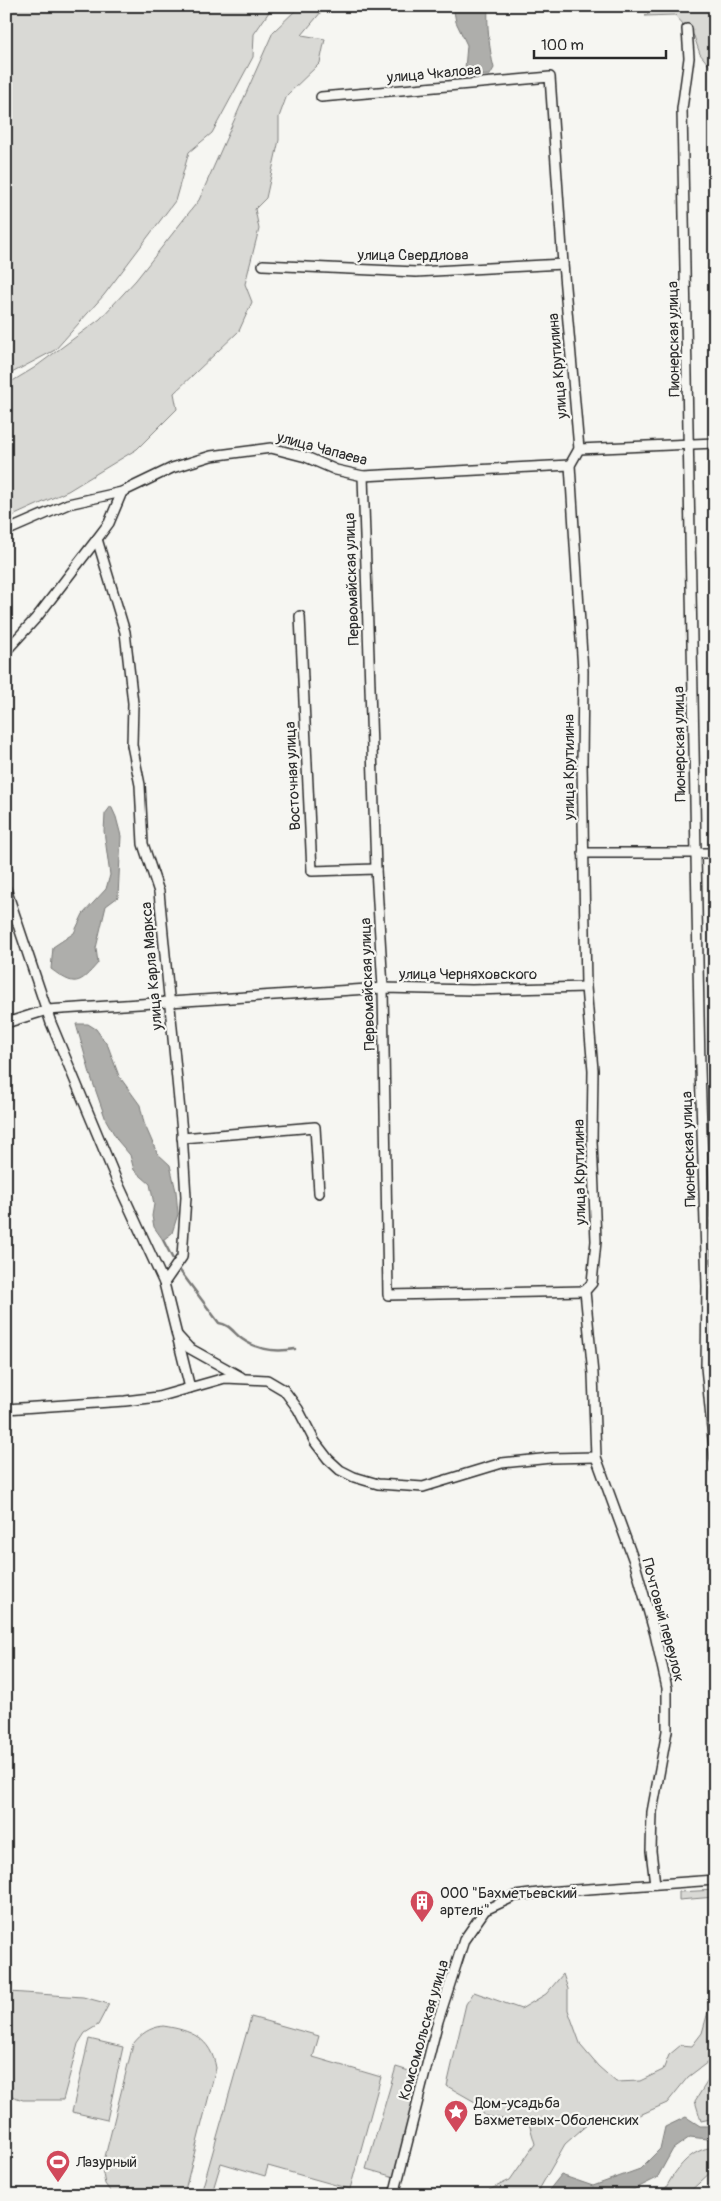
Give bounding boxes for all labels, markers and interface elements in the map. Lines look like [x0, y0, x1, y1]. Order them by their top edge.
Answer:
scale bar [534, 28, 666, 60]
text: 100 m [541, 36, 584, 55]
street label: улица Чкалова [385, 60, 482, 88]
street label: улица Свердлова [356, 246, 469, 265]
street label: Пионерская улица [663, 281, 685, 397]
street label: улица Крутилина [544, 312, 572, 421]
street label: улица Чапаева [274, 428, 369, 470]
street label: Первомайская улица [340, 512, 364, 646]
street label: Пионерская улица [669, 686, 691, 802]
street label: улица Крутилина [560, 714, 579, 821]
street label: Восточная улица [281, 721, 305, 831]
street label: улица Карла Маркса [137, 901, 167, 1032]
street label: Первомайская улица [356, 917, 380, 1051]
street label: улица Черняховского [398, 965, 537, 984]
street label: Пионерская улица [677, 1091, 701, 1207]
street label: улица Крутилина [570, 1119, 590, 1226]
street label: Почтовый переулок [637, 1556, 689, 1684]
place label: ООО "Бахметьевский артель" [440, 1884, 577, 1920]
building icon: ООО "Бахметьевский артель" [409, 1889, 435, 1923]
street label: Комсомольская улица [395, 1958, 453, 2102]
place label: Дом-усадьба Бахметевых-Оболенских [473, 2094, 639, 2130]
place icon: Дом-усадьба Бахметевых-Оболенских [443, 2099, 469, 2133]
sports icon: Лазурный [45, 2149, 71, 2183]
place label: Лазурный [75, 2153, 137, 2172]

